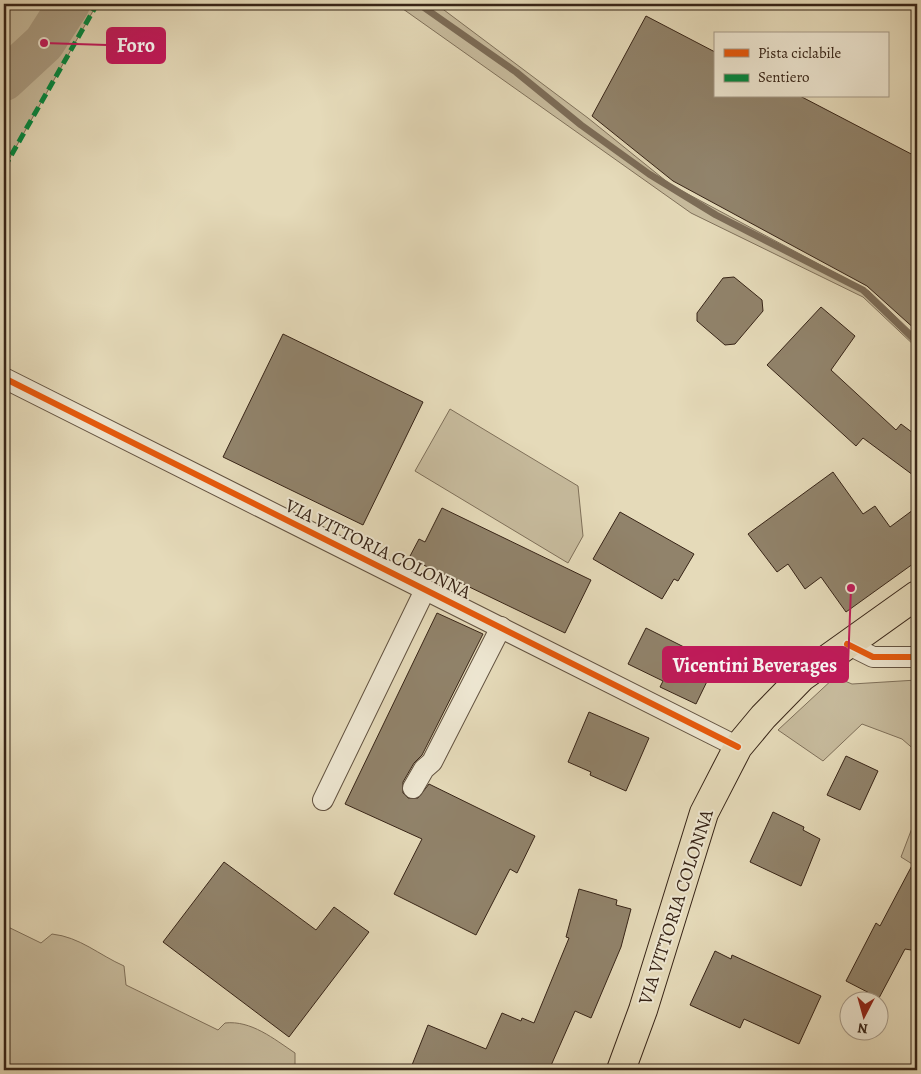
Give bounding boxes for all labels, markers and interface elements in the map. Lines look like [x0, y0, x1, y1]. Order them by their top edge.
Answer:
callout: Foro [107, 28, 165, 63]
text: Foro [117, 32, 155, 59]
legend [714, 32, 888, 98]
text: Pista ciclabile [758, 43, 841, 63]
text: Sentiero [758, 67, 810, 87]
street label: VIA VITTORIA COLONNA [280, 492, 476, 606]
callout: Vicentini Beverages [663, 647, 848, 682]
text: Vicentini Beverages [672, 652, 837, 679]
street label: VIA VITTORIA COLONNA [632, 805, 720, 1009]
north arrow [838, 992, 888, 1042]
text: N [857, 1018, 869, 1038]

